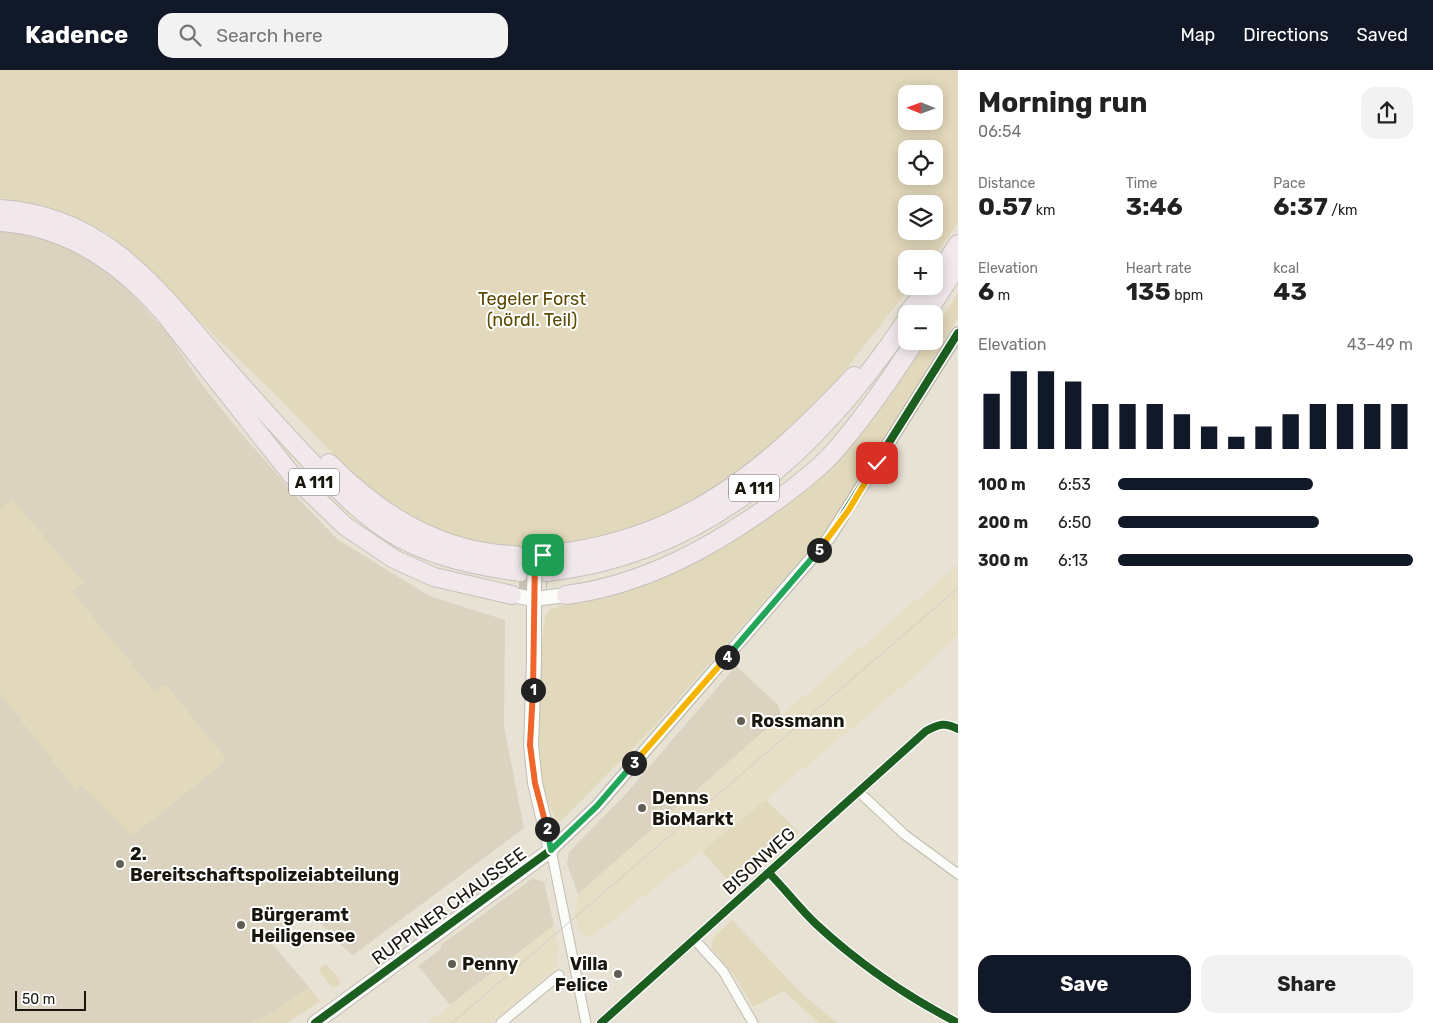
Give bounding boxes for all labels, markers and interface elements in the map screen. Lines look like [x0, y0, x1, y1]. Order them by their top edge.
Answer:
search box [158, 13, 508, 58]
text: Kadence [25, 21, 128, 49]
icon: search [176, 21, 204, 49]
text: Search here [216, 24, 323, 47]
text: Map [1180, 24, 1215, 46]
text: Directions [1243, 24, 1329, 46]
text: Saved [1357, 24, 1408, 46]
north arrow [898, 85, 942, 130]
map controls [898, 85, 943, 350]
text: Morning run [978, 86, 1147, 119]
button: share [1361, 87, 1413, 139]
text: 06:54 [978, 122, 1021, 141]
button: locate [898, 140, 943, 185]
text: Distance [978, 175, 1035, 192]
text: Time [1126, 175, 1157, 192]
text: Pace [1273, 175, 1305, 192]
text: 0.57 [978, 192, 1032, 221]
text: 3:46 [1126, 192, 1183, 221]
text: 6:37 [1273, 192, 1328, 221]
button: layers [898, 195, 943, 240]
text: km [1032, 202, 1056, 219]
text: /km [1328, 202, 1358, 219]
button: + [898, 250, 943, 295]
text: Elevation [978, 260, 1038, 277]
text: Heart rate [1126, 260, 1192, 277]
text: kcal [1273, 260, 1299, 277]
text: 6 [978, 277, 994, 306]
text: 135 [1126, 277, 1171, 306]
text: 43 [1273, 277, 1307, 306]
text: m [994, 287, 1010, 304]
text: bpm [1171, 287, 1203, 304]
park label: Tegeler Forst (nördl. Teil) [478, 288, 586, 331]
button: − [898, 305, 943, 350]
text: Elevation [978, 335, 1047, 354]
text: 43–49 m [1347, 335, 1413, 354]
pin [856, 442, 898, 484]
icon: check [863, 449, 891, 477]
road number: A 111 [289, 468, 339, 496]
road number: A 111 [729, 474, 779, 502]
text: 100 m [978, 475, 1026, 494]
text: 6:53 [1058, 475, 1091, 494]
text: 200 m [978, 513, 1028, 532]
text: 6:50 [1058, 513, 1091, 532]
pin [522, 534, 564, 576]
pin: 5 [806, 538, 832, 562]
icon: arrive [529, 541, 557, 569]
text: 5 [815, 542, 824, 559]
text: 300 m [978, 551, 1028, 570]
text: 6:13 [1058, 551, 1088, 570]
pin: 4 [714, 644, 740, 670]
text: 4 [723, 649, 732, 666]
pin: 1 [520, 678, 546, 702]
text: 1 [530, 682, 537, 699]
place label: Rossmann [751, 710, 844, 732]
marker: Rossmann [735, 715, 747, 727]
pin: 3 [622, 750, 646, 776]
text: 3 [630, 755, 639, 772]
place label: Denns BioMarkt [652, 787, 733, 830]
marker: Denns BioMarkt [636, 802, 648, 814]
pin: 2 [534, 816, 560, 842]
text: 2 [543, 821, 552, 838]
street label: BISONWEG [718, 823, 800, 899]
place label: 2. Bereitschaftspolizeiabteilung [130, 843, 399, 886]
street label: RUPPINER CHAUSSEE [367, 843, 531, 969]
marker: 2. Bereitschaftspolizeiabteilung [114, 858, 126, 870]
place label: Bürgeramt Heiligensee [251, 904, 356, 947]
marker: Bürgeramt Heiligensee [235, 919, 247, 931]
place label: Penny [462, 953, 519, 975]
place label: Villa Felice [555, 953, 608, 996]
button: Save [978, 955, 1191, 1013]
button: Share [1201, 955, 1413, 1013]
marker: Penny [446, 958, 458, 970]
marker: Villa Felice [612, 968, 624, 980]
scale bar [15, 988, 86, 1011]
text: 50 m [22, 991, 55, 1008]

